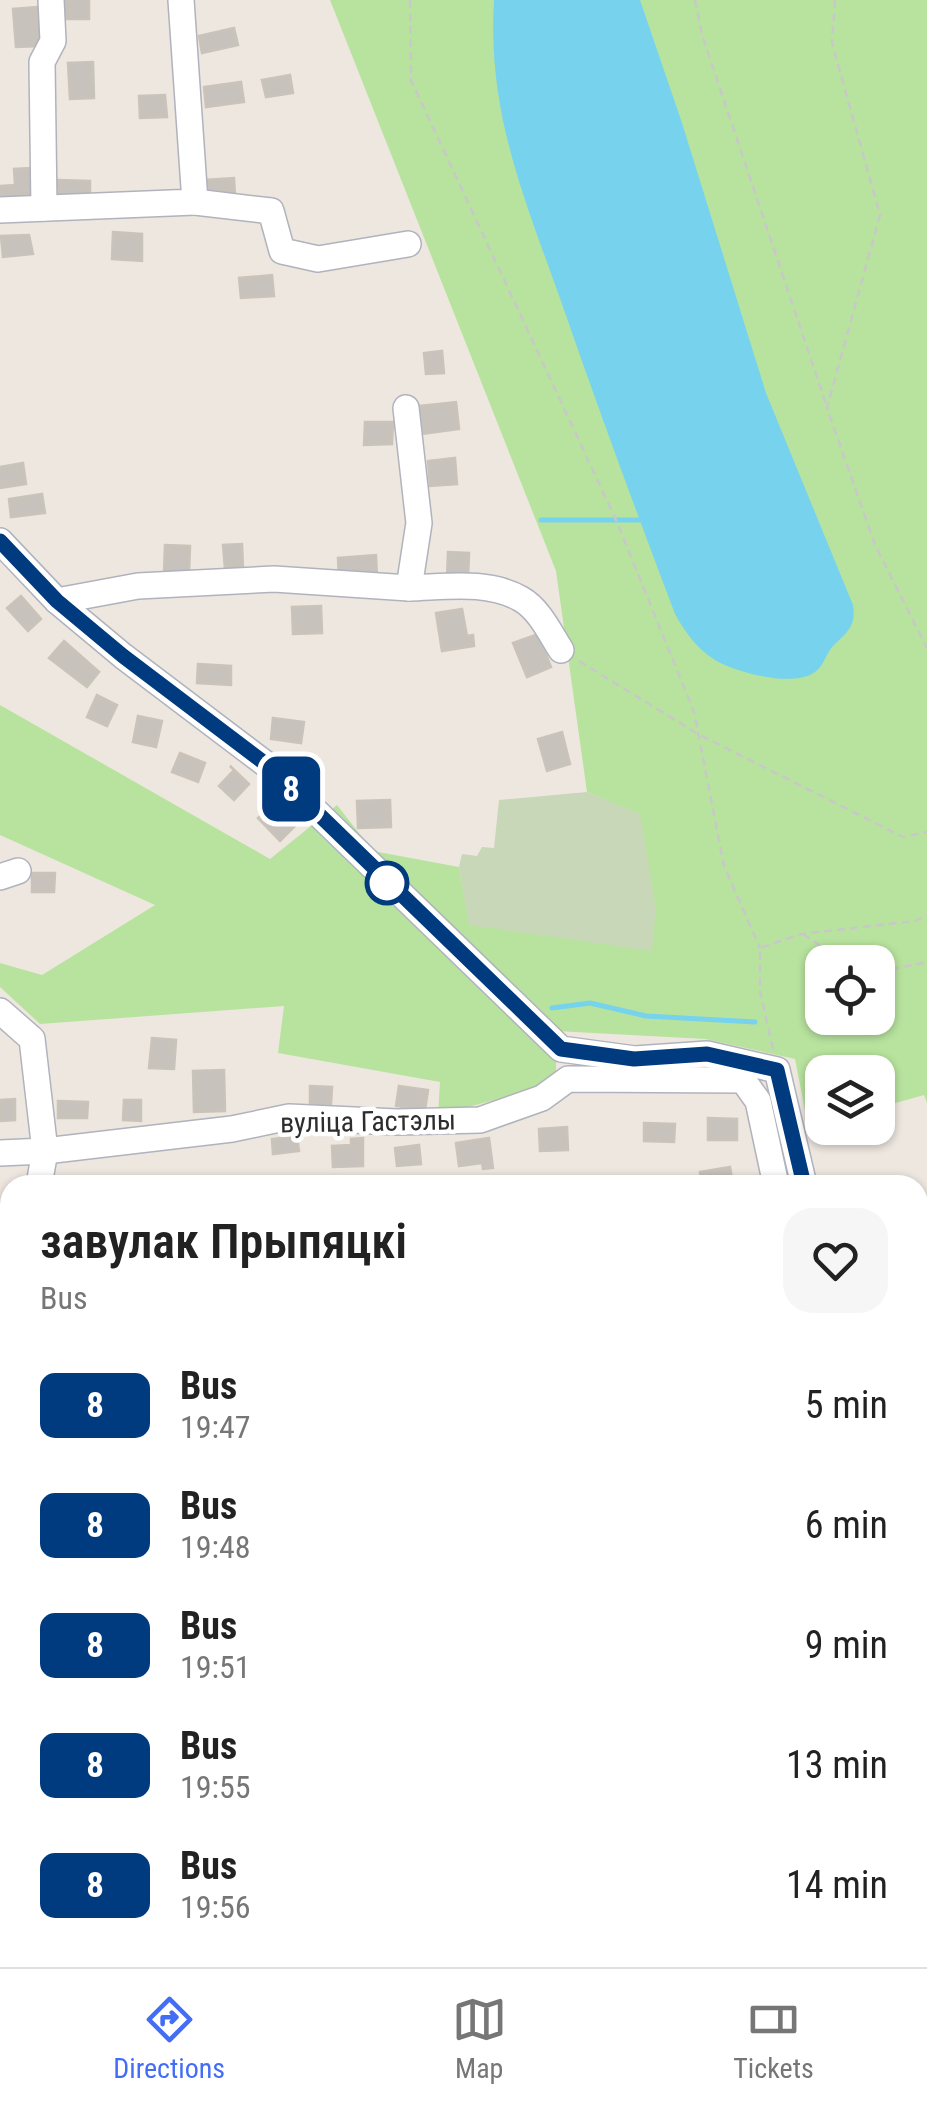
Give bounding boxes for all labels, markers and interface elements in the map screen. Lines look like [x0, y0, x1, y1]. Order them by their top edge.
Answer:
line badge: 8 [258, 756, 324, 822]
text: 8 [282, 769, 300, 810]
unlabelled marker [366, 862, 408, 904]
map controls [805, 945, 895, 1145]
button: locate [805, 945, 895, 1035]
button: layers [805, 1055, 895, 1145]
street label: вуліца Гастэлы [280, 1103, 456, 1140]
button: heart [783, 1208, 888, 1313]
text: завулак Прыпяцкі [40, 1213, 407, 1270]
text: Bus [40, 1279, 88, 1317]
text: Bus [180, 1364, 237, 1408]
text: 5 min [805, 1383, 888, 1427]
text: 8 [86, 1385, 104, 1426]
text: 19:47 [180, 1408, 251, 1446]
text: Bus [180, 1484, 237, 1528]
text: 6 min [805, 1503, 888, 1547]
text: 8 [86, 1505, 104, 1546]
text: 19:48 [180, 1528, 251, 1566]
text: Bus [180, 1604, 237, 1648]
text: 9 min [805, 1623, 888, 1667]
text: 8 [86, 1625, 104, 1666]
text: 19:51 [180, 1648, 251, 1686]
text: Bus [180, 1724, 237, 1768]
text: 13 min [786, 1743, 888, 1787]
text: 8 [86, 1745, 104, 1786]
text: 19:55 [180, 1768, 251, 1806]
text: Bus [180, 1844, 237, 1888]
text: 14 min [786, 1863, 888, 1907]
text: 8 [86, 1865, 104, 1906]
text: 19:56 [180, 1888, 251, 1926]
tab: Directions [113, 1992, 225, 2085]
tab: Map [452, 1992, 507, 2085]
tab: Tickets [733, 1992, 814, 2085]

